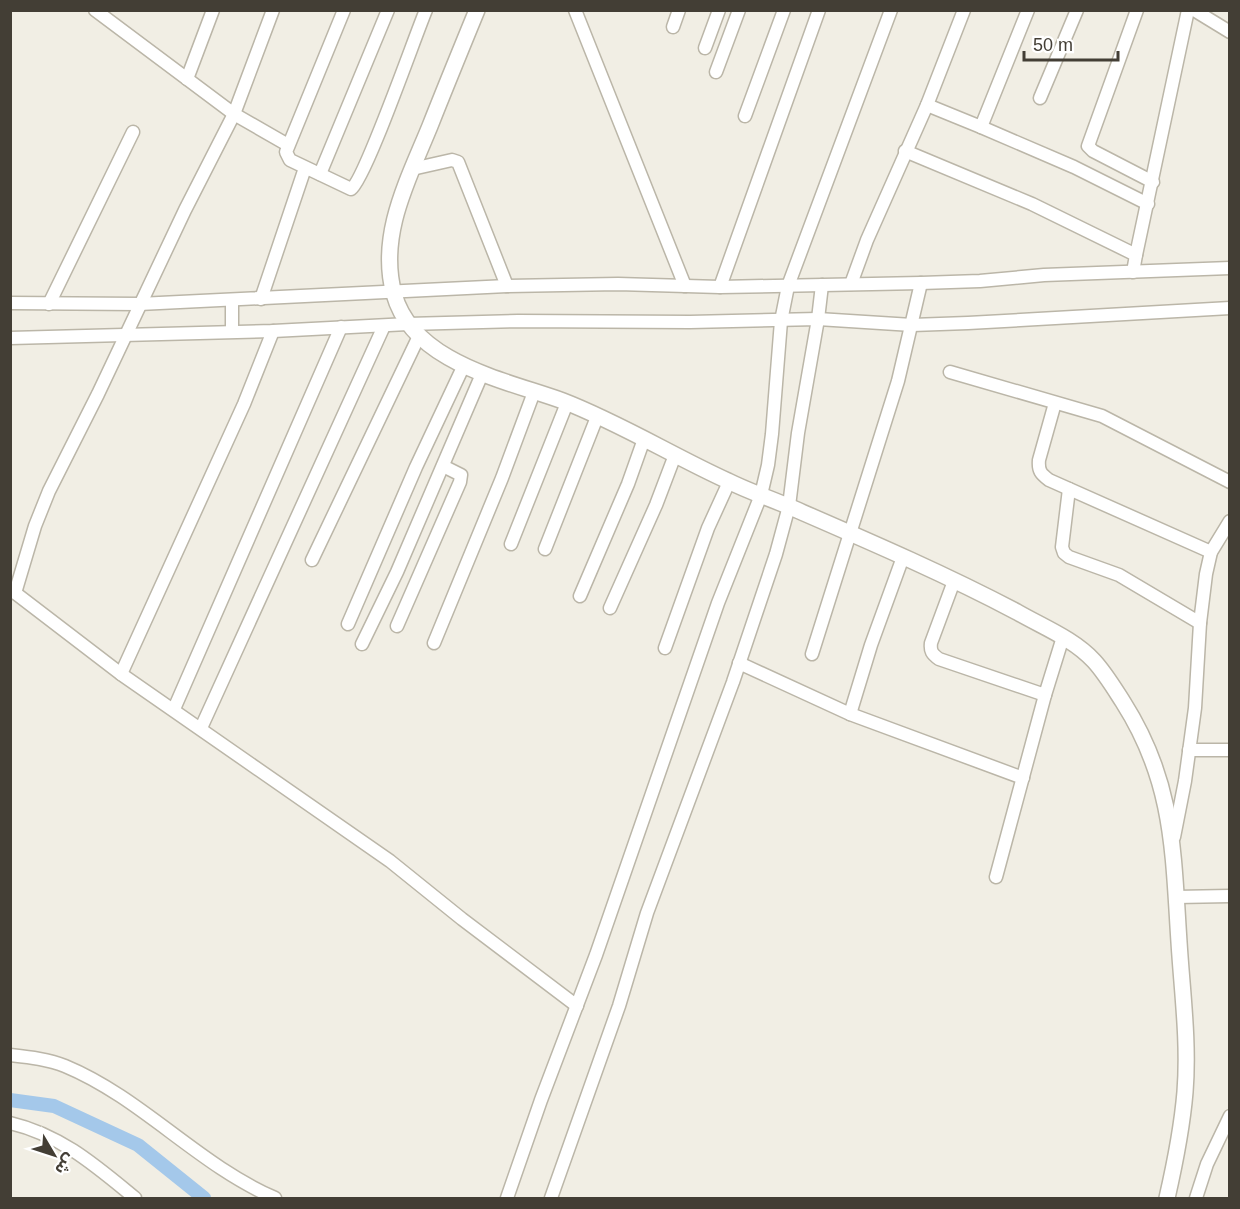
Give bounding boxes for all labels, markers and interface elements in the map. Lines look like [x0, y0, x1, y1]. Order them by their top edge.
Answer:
scale bar [1024, 24, 1118, 62]
text: 50 m [1033, 35, 1073, 55]
north arrow [24, 1125, 84, 1185]
text: ش [51, 1150, 79, 1178]

